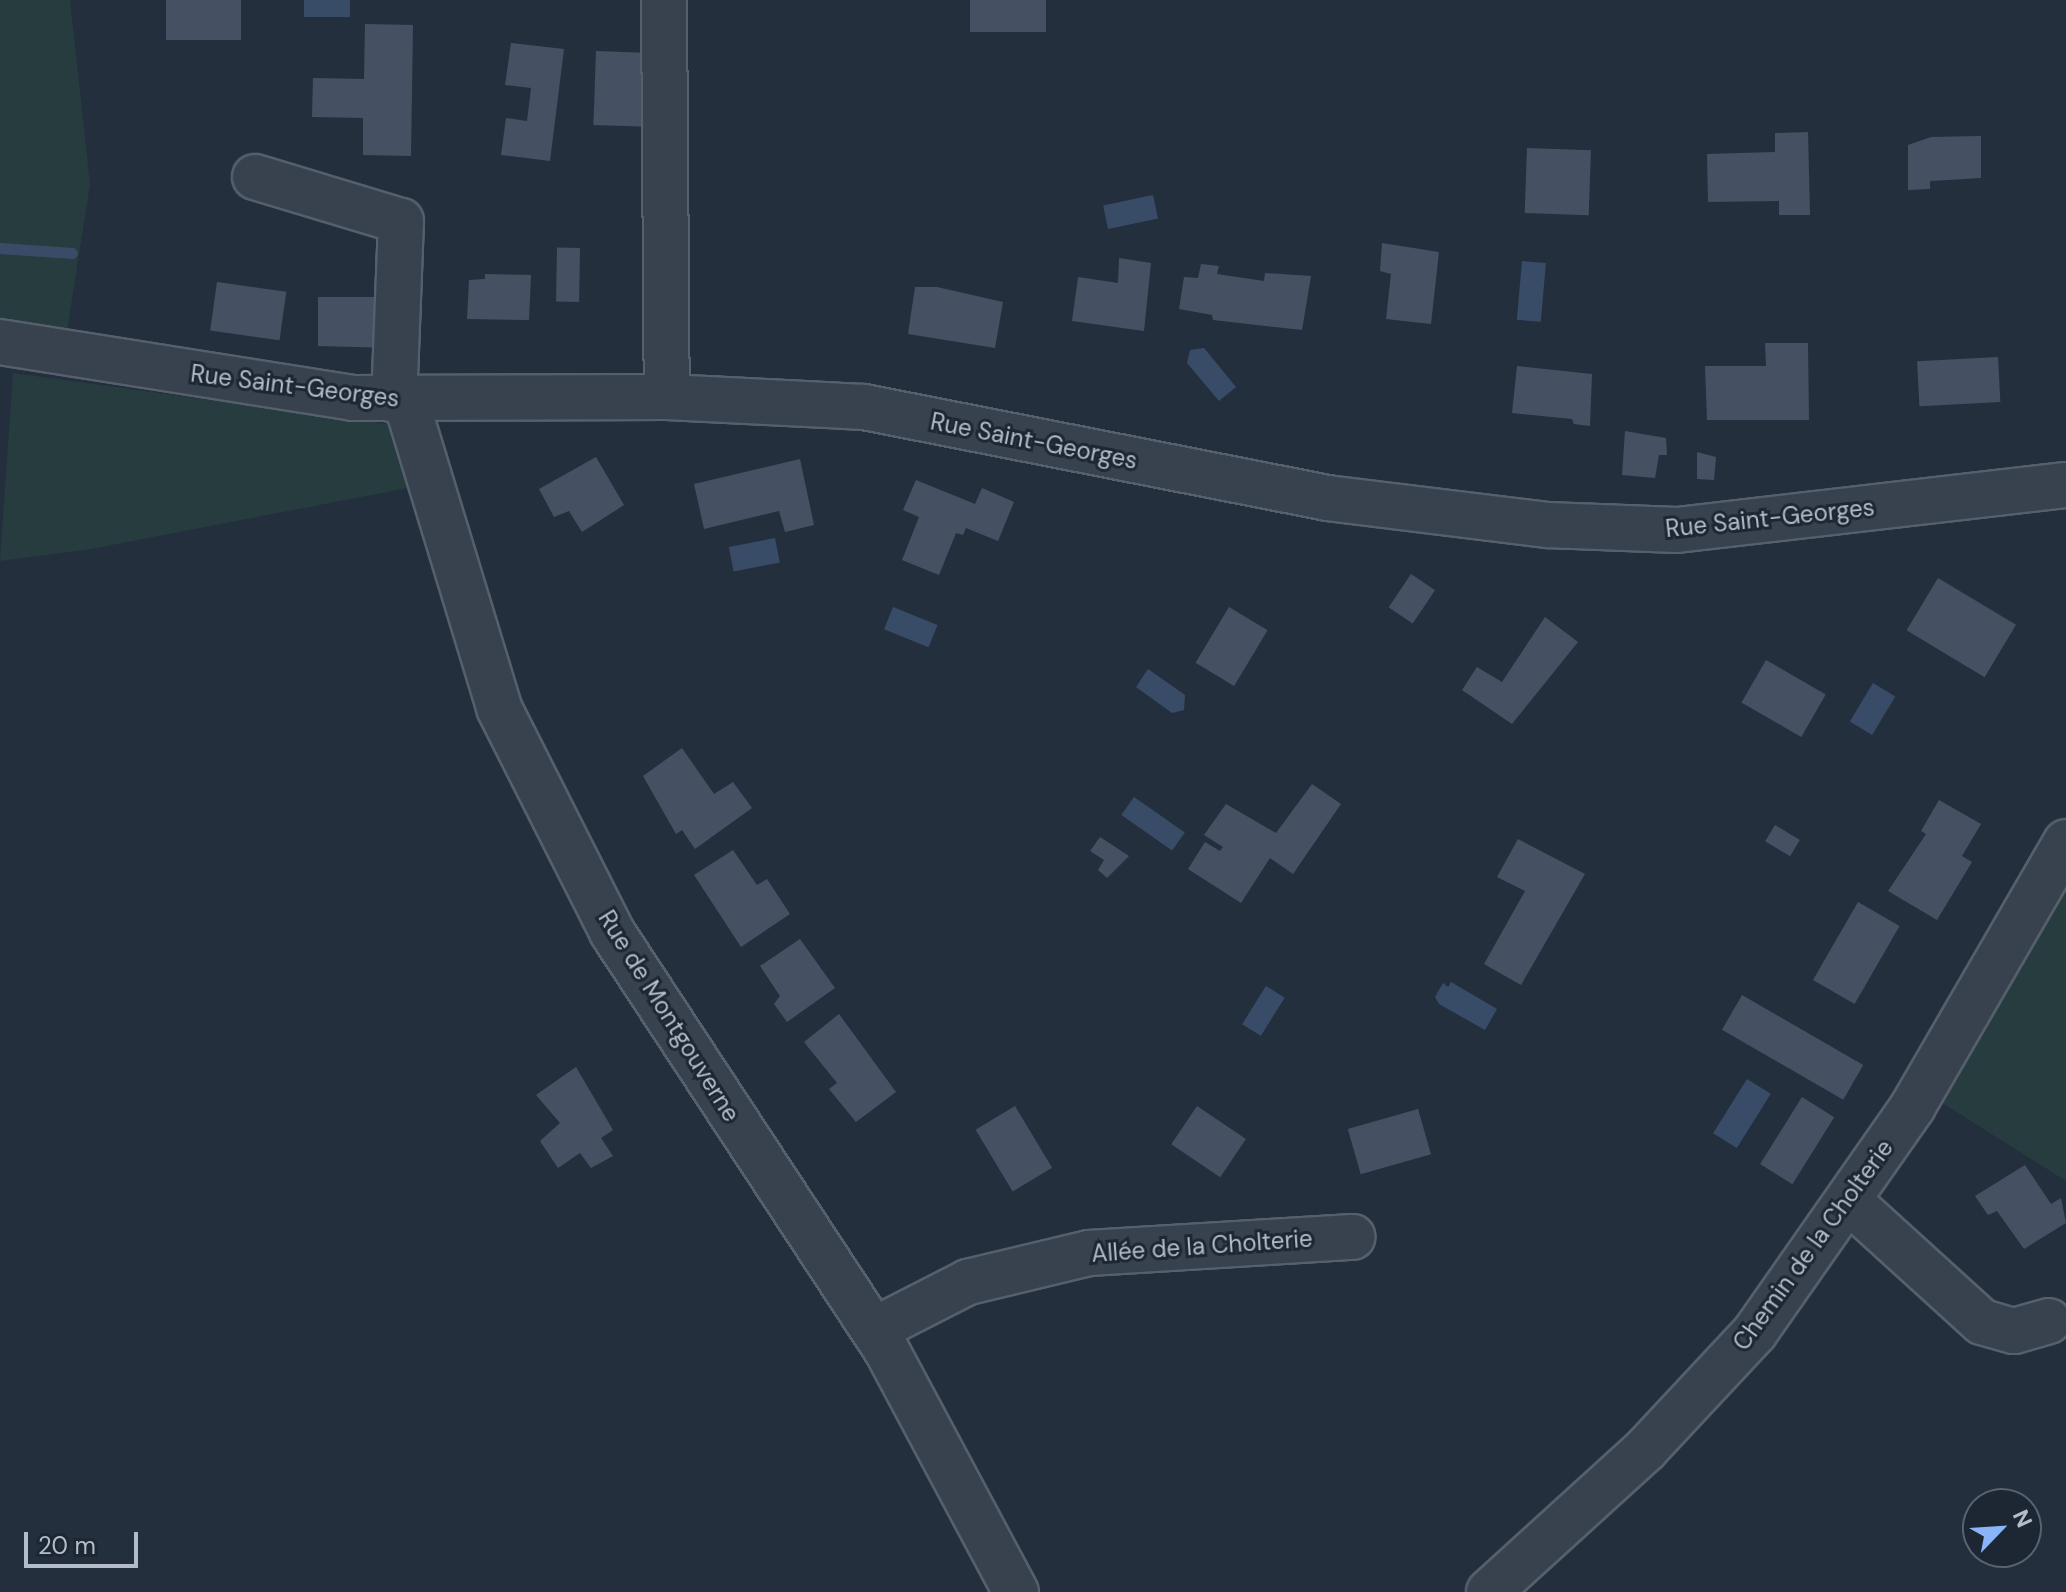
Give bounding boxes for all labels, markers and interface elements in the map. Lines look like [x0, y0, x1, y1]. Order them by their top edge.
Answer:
street label: Rue Saint-Georges [189, 359, 401, 413]
street label: Rue Saint-Georges [928, 407, 1140, 475]
street label: Rue Saint-Georges [1664, 493, 1876, 543]
street label: Rue de Montgouverne [592, 905, 746, 1127]
street label: Chemin de la Cholterie [1727, 1134, 1899, 1356]
street label: Allée de la Cholterie [1090, 1224, 1314, 1268]
north arrow [1962, 1488, 2042, 1568]
text: N [2006, 1505, 2039, 1532]
scale bar [28, 1516, 142, 1566]
text: 20 m [38, 1530, 96, 1561]

